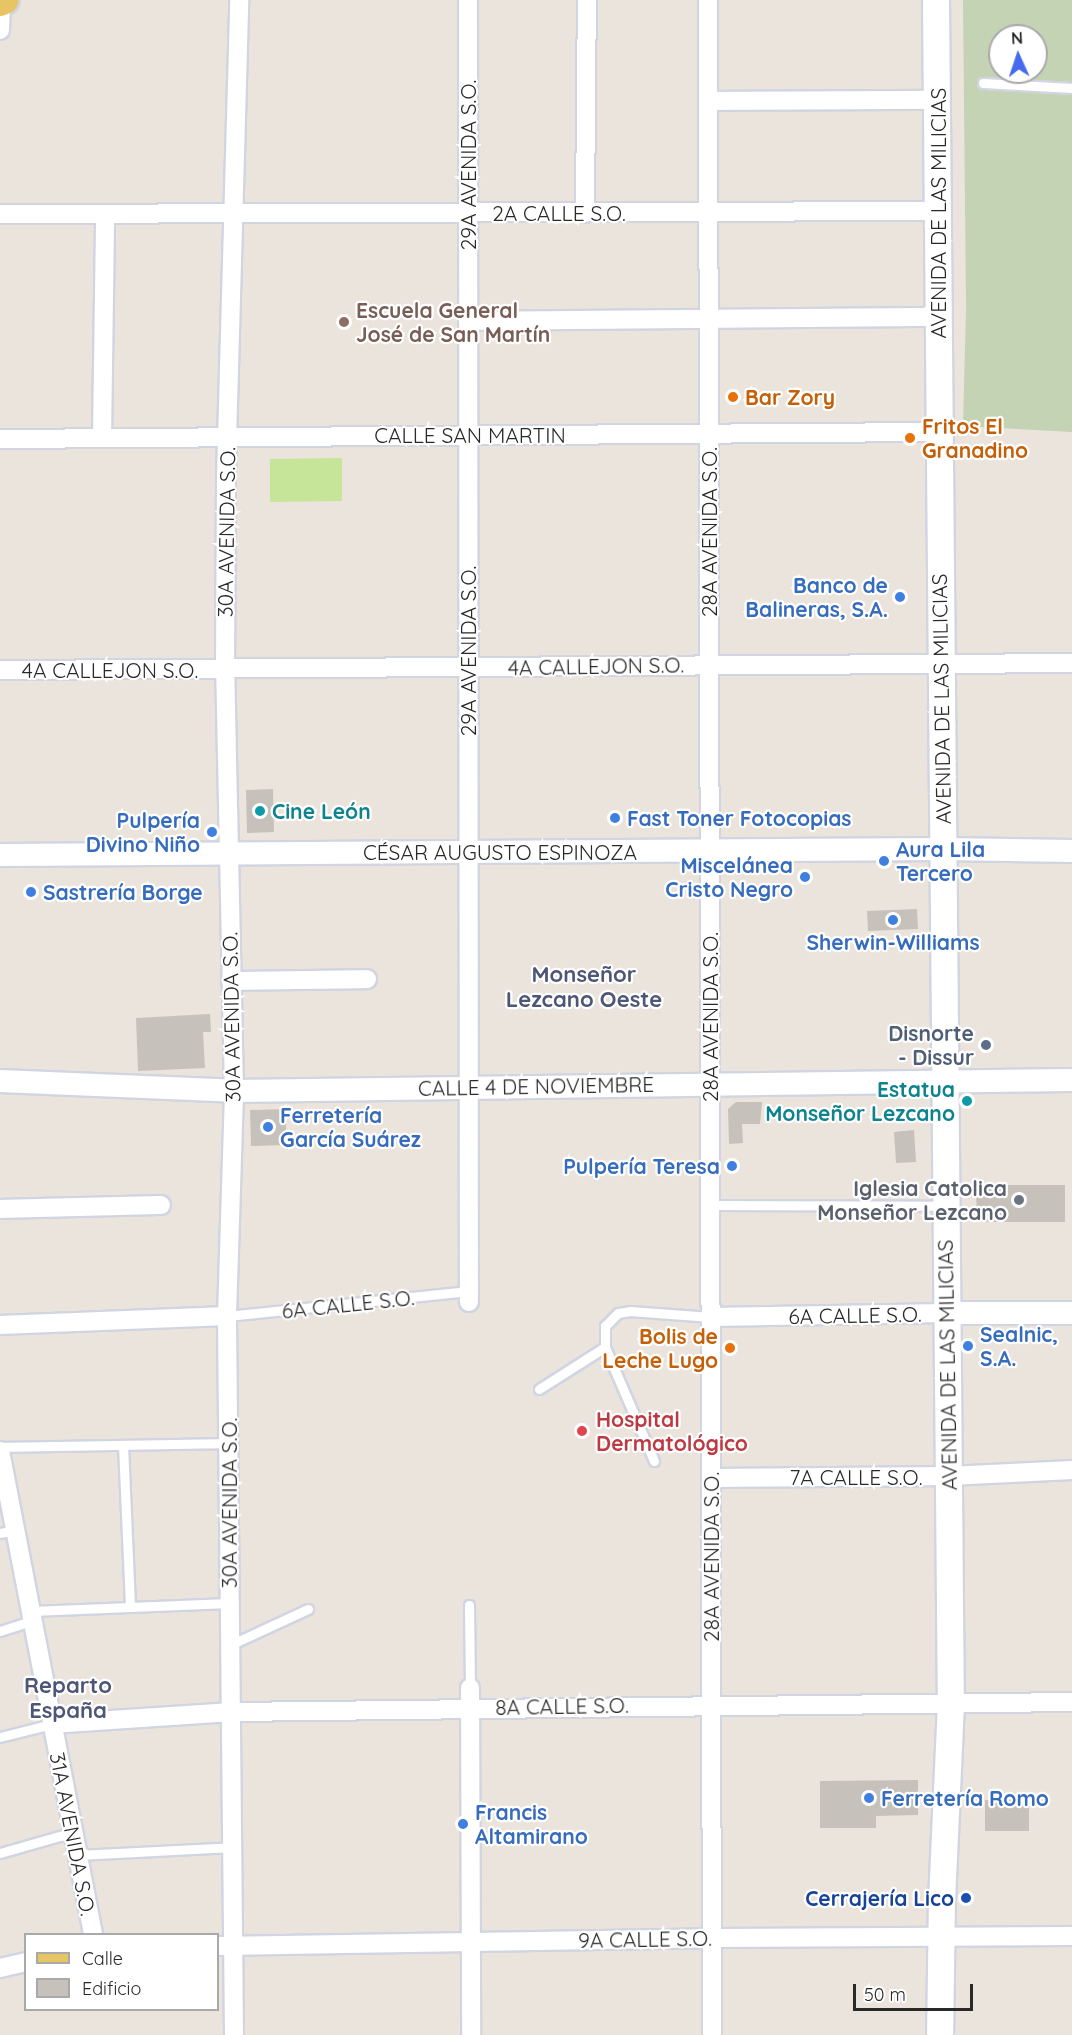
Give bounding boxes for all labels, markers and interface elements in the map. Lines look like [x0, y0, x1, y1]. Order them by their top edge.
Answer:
north arrow [988, 24, 1048, 84]
text: N [1011, 28, 1024, 48]
street label: 29A AVENIDA S.O. [455, 80, 481, 250]
street label: AVENIDA DE LAS MILICIAS [925, 88, 951, 338]
street label: 2A CALLE S.O. [492, 200, 626, 226]
place label: Escuela General José de San Martín [356, 297, 550, 347]
marker: Escuela General José de San Martín [337, 315, 351, 329]
place label: Bar Zory [745, 384, 835, 410]
marker: Bar Zory [726, 390, 740, 404]
place label: Fritos El Granadino [922, 413, 1028, 463]
street label: CALLE SAN MARTIN [374, 422, 566, 448]
marker: Fritos El Granadino [903, 431, 917, 445]
street label: 30A AVENIDA S.O. [212, 446, 240, 618]
street label: 28A AVENIDA S.O. [696, 447, 722, 617]
street label: 29A AVENIDA S.O. [455, 566, 481, 736]
place label: Banco de Balineras, S.A. [745, 572, 888, 622]
street label: AVENIDA DE LAS MILICIAS [926, 573, 956, 825]
marker: Banco de Balineras, S.A. [893, 590, 907, 604]
street label: 4A CALLEJON S.O. [508, 652, 684, 680]
street label: 4A CALLEJON S.O. [22, 657, 198, 683]
place label: Cine León [272, 798, 371, 824]
marker: Cine León [253, 804, 267, 818]
place label: Fast Toner Fotocopias [627, 805, 851, 831]
place label: Pulpería Divino Niño [86, 807, 200, 857]
marker: Fast Toner Fotocopias [608, 811, 622, 825]
marker: Pulpería Divino Niño [205, 825, 219, 839]
place label: Aura Lila Tercero [896, 836, 985, 886]
street label: CÉSAR AUGUSTO ESPINOZA [363, 839, 637, 865]
place label: Miscelánea Cristo Negro [665, 852, 793, 902]
marker: Aura Lila Tercero [877, 854, 891, 868]
marker: Miscelánea Cristo Negro [798, 870, 812, 884]
place label: Sastrería Borge [43, 879, 203, 905]
marker: Sastrería Borge [24, 885, 38, 899]
marker: Sherwin-Williams [886, 913, 900, 927]
place label: Sherwin-Williams [806, 929, 980, 955]
street label: 30A AVENIDA S.O. [217, 931, 245, 1103]
street label: 28A AVENIDA S.O. [697, 932, 723, 1102]
district label: Monseñor Lezcano Oeste [506, 961, 662, 1012]
place label: Disnorte - Dissur [888, 1020, 974, 1070]
marker: Disnorte - Dissur [979, 1038, 993, 1052]
street label: CALLE 4 DE NOVIEMBRE [418, 1071, 654, 1101]
place label: Estatua Monseñor Lezcano [765, 1076, 955, 1126]
marker: Estatua Monseñor Lezcano [960, 1094, 974, 1108]
place label: Ferretería García Suárez [280, 1102, 421, 1152]
marker: Ferretería García Suárez [261, 1120, 275, 1134]
place label: Pulpería Teresa [563, 1153, 720, 1179]
marker: Pulpería Teresa [725, 1159, 739, 1173]
place label: Iglesia Catolica Monseñor Lezcano [817, 1175, 1007, 1225]
marker: Iglesia Catolica Monseñor Lezcano [1012, 1193, 1026, 1207]
street label: AVENIDA DE LAS MILICIAS [932, 1239, 962, 1491]
street label: 6A CALLE S.O. [280, 1284, 416, 1324]
street label: 6A CALLE S.O. [788, 1301, 922, 1329]
place label: Sealnic, S.A. [980, 1321, 1058, 1371]
place label: Bolis de Leche Lugo [602, 1323, 718, 1373]
marker: Sealnic, S.A. [961, 1339, 975, 1353]
marker: Bolis de Leche Lugo [723, 1341, 737, 1355]
place label: Hospital Dermatológico [596, 1406, 748, 1456]
street label: 30A AVENIDA S.O. [216, 1418, 242, 1588]
marker: Hospital Dermatológico [573, 1422, 591, 1440]
street label: 7A CALLE S.O. [790, 1464, 922, 1490]
street label: 28A AVENIDA S.O. [698, 1472, 724, 1642]
district label: Reparto España [24, 1672, 112, 1724]
street label: 8A CALLE S.O. [495, 1692, 629, 1720]
street label: 31A AVENIDA S.O. [45, 1750, 101, 1918]
place label: Ferretería Romo [881, 1785, 1049, 1811]
marker: Ferretería Romo [862, 1791, 876, 1805]
place label: Francis Altamirano [475, 1799, 588, 1849]
marker: Francis Altamirano [456, 1817, 470, 1831]
place label: Cerrajería Lico [805, 1885, 954, 1911]
marker: Cerrajería Lico [959, 1891, 973, 1905]
street label: 9A CALLE S.O. [578, 1925, 712, 1953]
legend [24, 1933, 219, 2011]
text: Calle [82, 1947, 123, 1970]
scale bar [856, 1972, 976, 2010]
text: Edificio [82, 1977, 141, 2000]
text: 50 m [864, 1983, 906, 2006]

